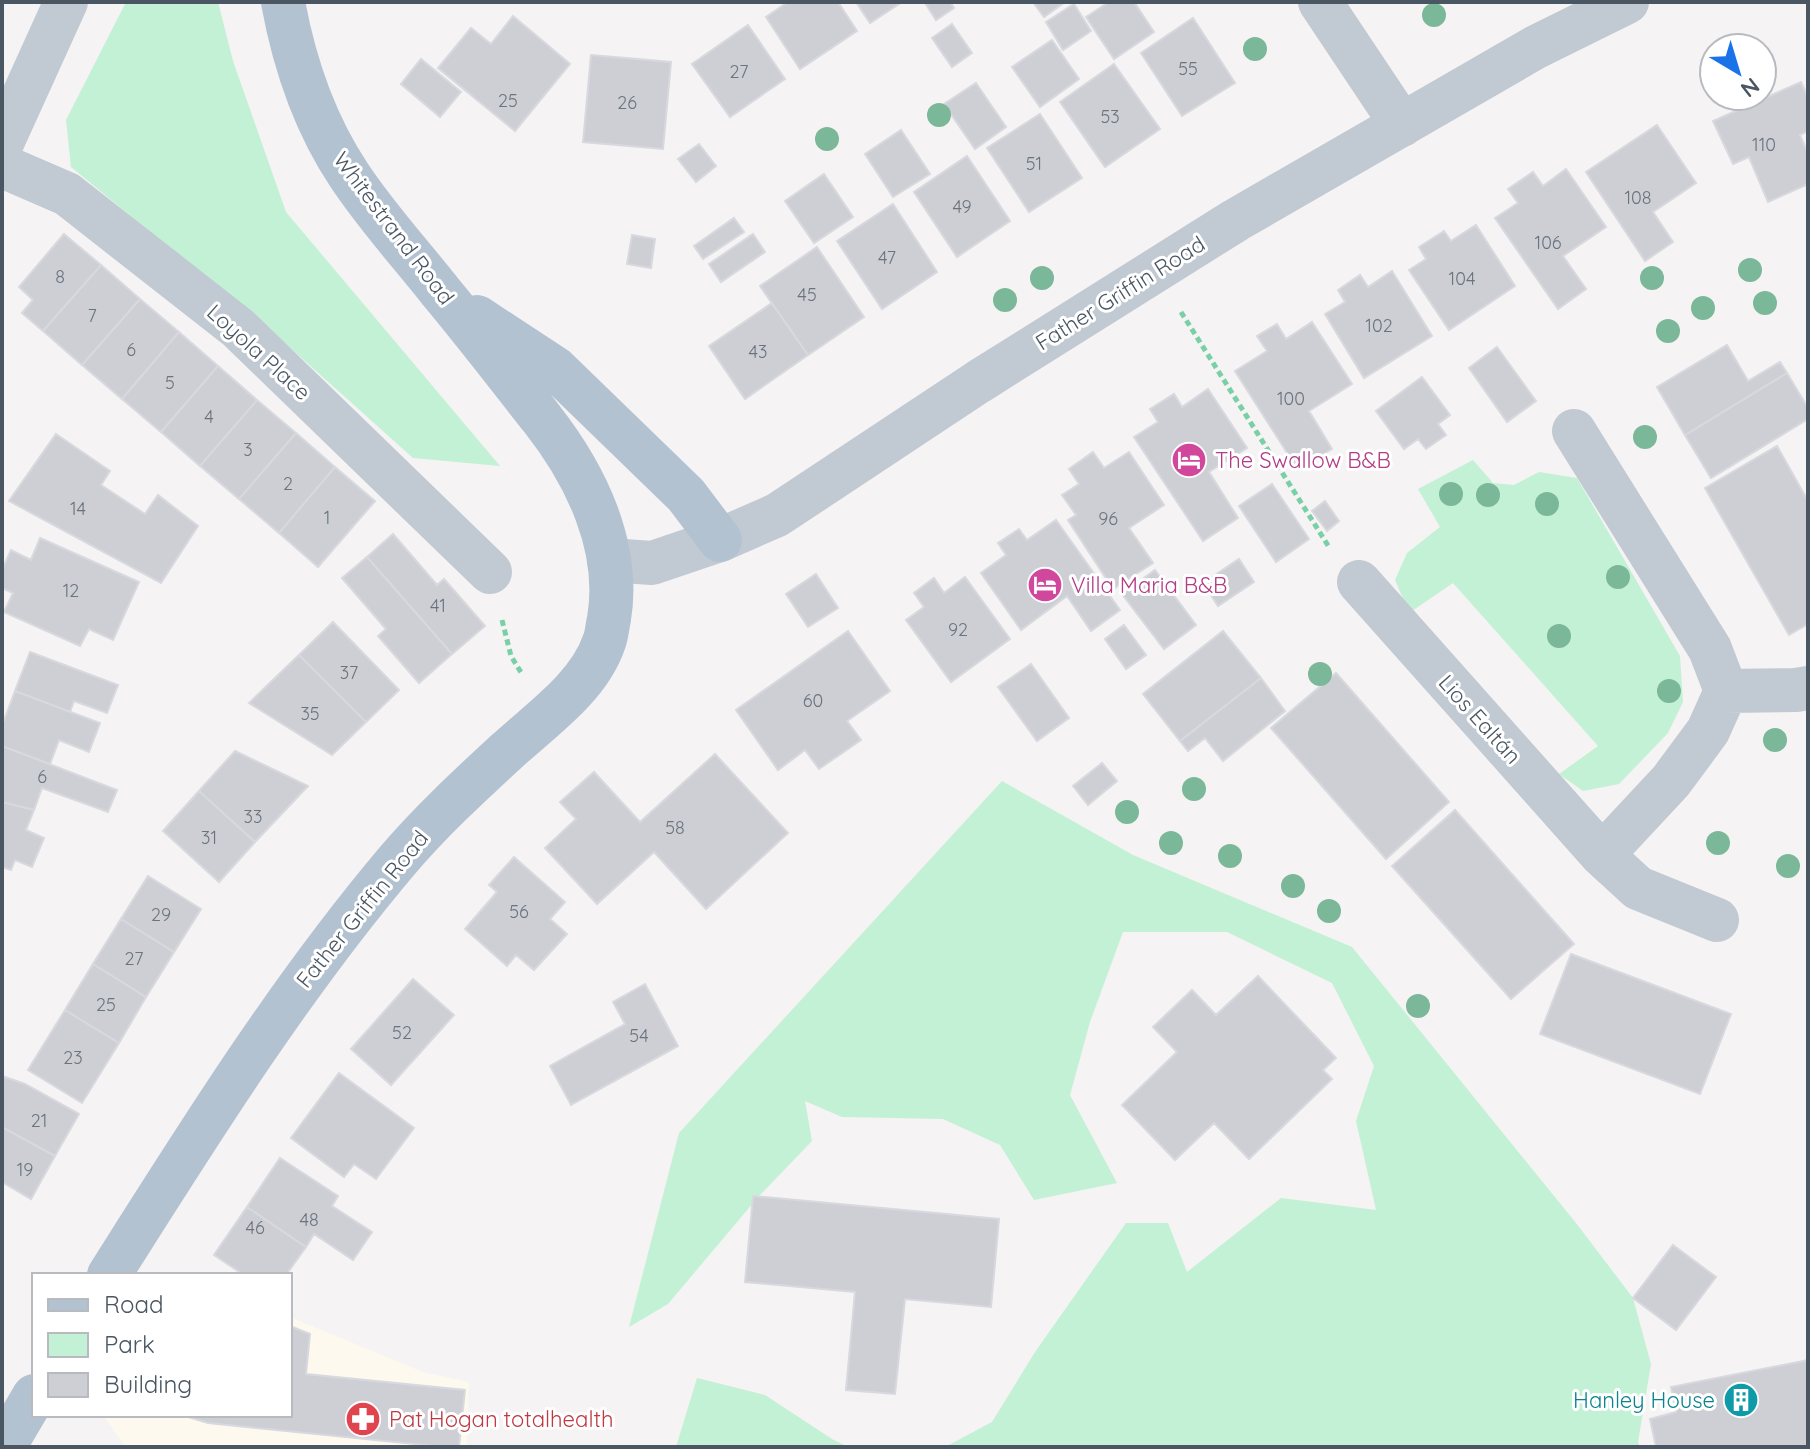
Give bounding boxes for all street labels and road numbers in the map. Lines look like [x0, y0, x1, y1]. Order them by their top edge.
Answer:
street label: Whitestrand Road [327, 146, 461, 310]
street label: Father Griffin Road [1030, 230, 1210, 356]
street label: Loyola Place [201, 298, 317, 406]
street label: Lios Ealtán [1433, 669, 1527, 769]
street label: Father Griffin Road [290, 825, 434, 993]

